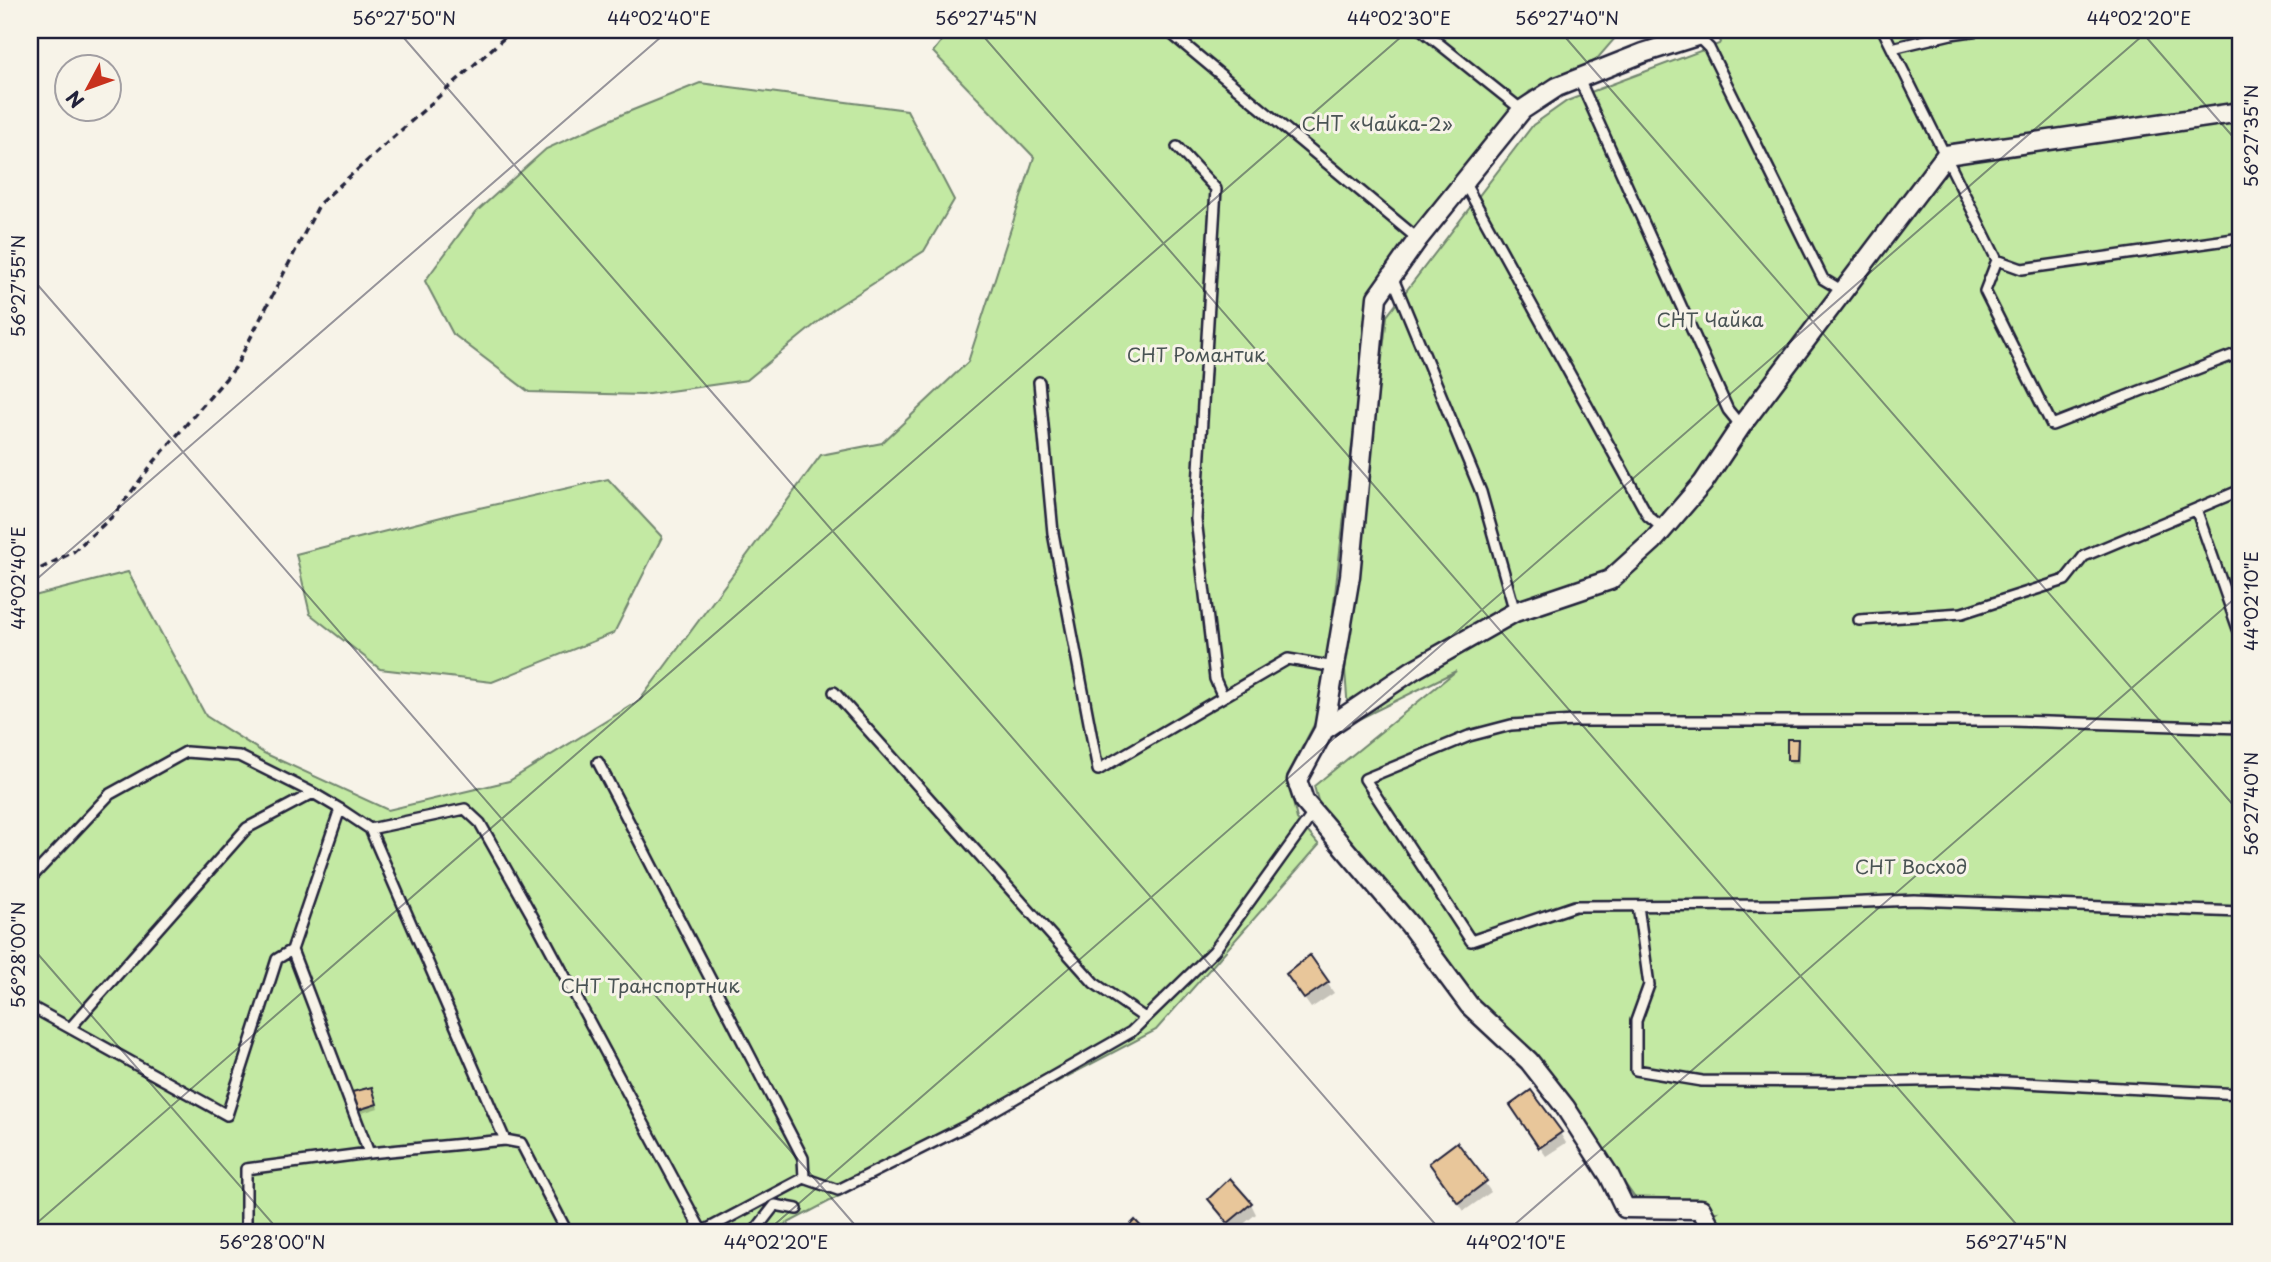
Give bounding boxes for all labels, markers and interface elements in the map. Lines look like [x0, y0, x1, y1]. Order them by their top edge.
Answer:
text: 56°27'50"N [352, 4, 456, 31]
text: 44°02'40"E [607, 4, 711, 31]
text: 56°27'45"N [935, 4, 1037, 31]
text: 44°02'30"E [1347, 4, 1451, 31]
text: 56°27'40"N [1515, 4, 1619, 31]
text: 44°02'20"E [2087, 4, 2191, 31]
north arrow [52, 52, 122, 122]
text: N [59, 85, 90, 115]
text: 56°27'35"N [2237, 85, 2264, 187]
park label: СНТ «Чайка-2» [1301, 109, 1453, 137]
text: 56°27'55"N [4, 235, 31, 337]
park label: СНТ Чайка [1656, 305, 1764, 333]
park label: СНТ Романтик [1127, 340, 1266, 368]
text: 44°02'40"E [4, 526, 31, 630]
text: 44°02'10"E [2237, 551, 2264, 651]
text: 56°27'40"N [2237, 752, 2264, 856]
park label: СНТ Восход [1855, 852, 1967, 880]
text: 56°28'00"N [4, 902, 31, 1008]
park label: СНТ Транспортник [560, 971, 740, 999]
text: 56°28'00"N [219, 1228, 325, 1255]
text: 44°02'20"E [724, 1228, 828, 1255]
text: 44°02'10"E [1466, 1228, 1566, 1255]
text: 56°27'45"N [1965, 1228, 2067, 1255]

